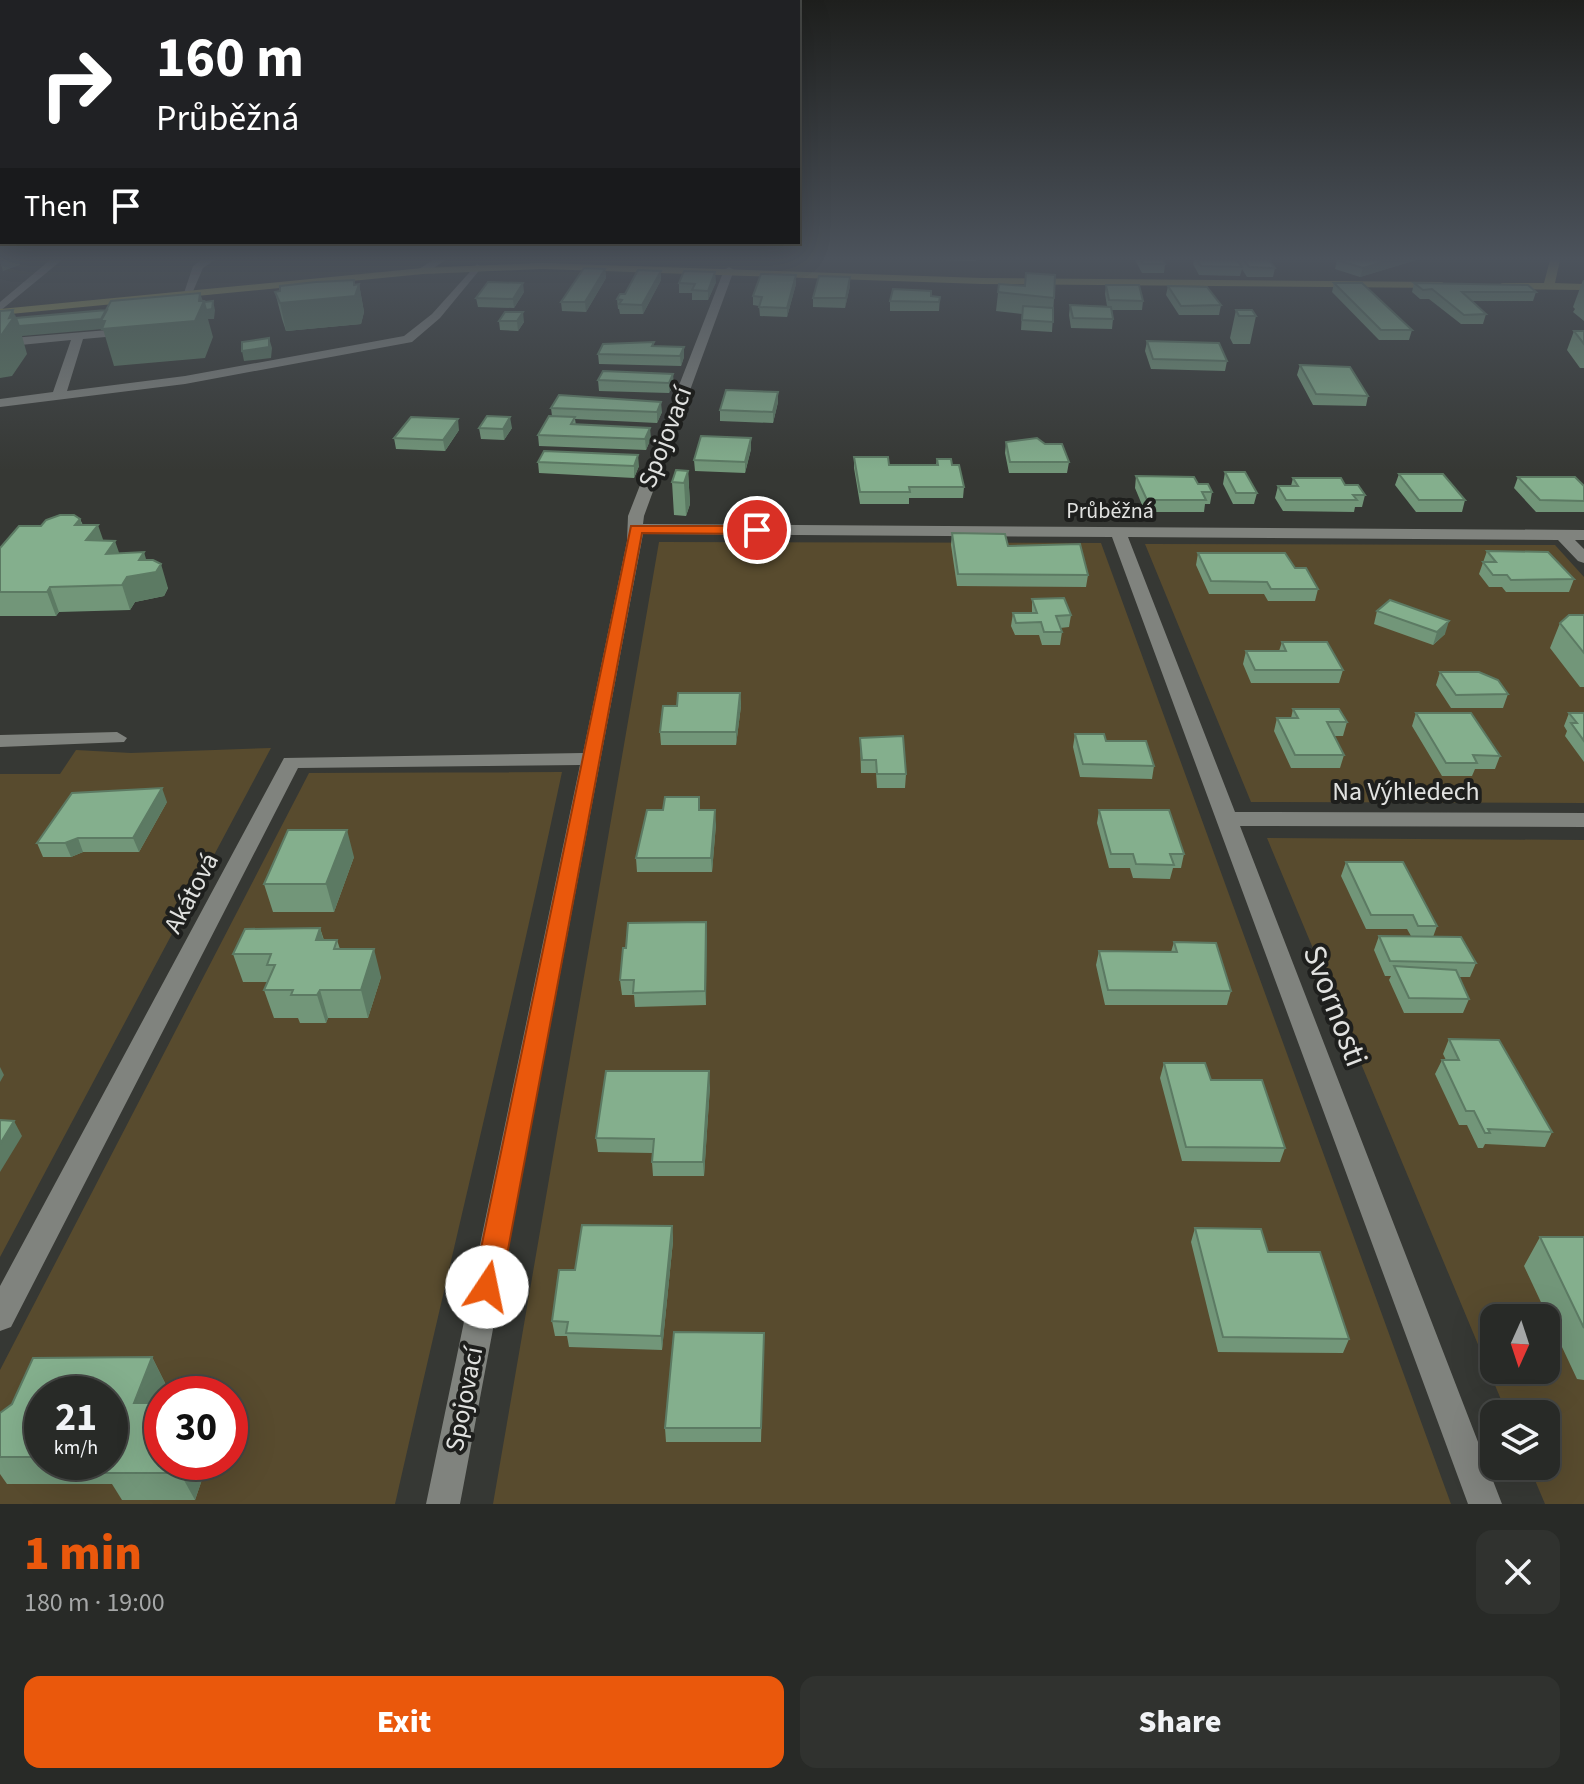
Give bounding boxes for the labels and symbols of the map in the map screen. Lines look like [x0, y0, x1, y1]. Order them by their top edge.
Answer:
street label: Spojovací [629, 379, 702, 493]
street label: Průběžná [1066, 495, 1154, 527]
pin [723, 496, 791, 564]
street label: Na Výhledech [1332, 773, 1480, 810]
street label: Akátová [154, 846, 228, 940]
street label: Svornosti [1291, 939, 1379, 1073]
position arrow [445, 1245, 529, 1329]
north arrow [1480, 1304, 1560, 1384]
street label: Spojovací [436, 1342, 493, 1454]
speed limit sign: 30 [144, 1376, 248, 1480]

